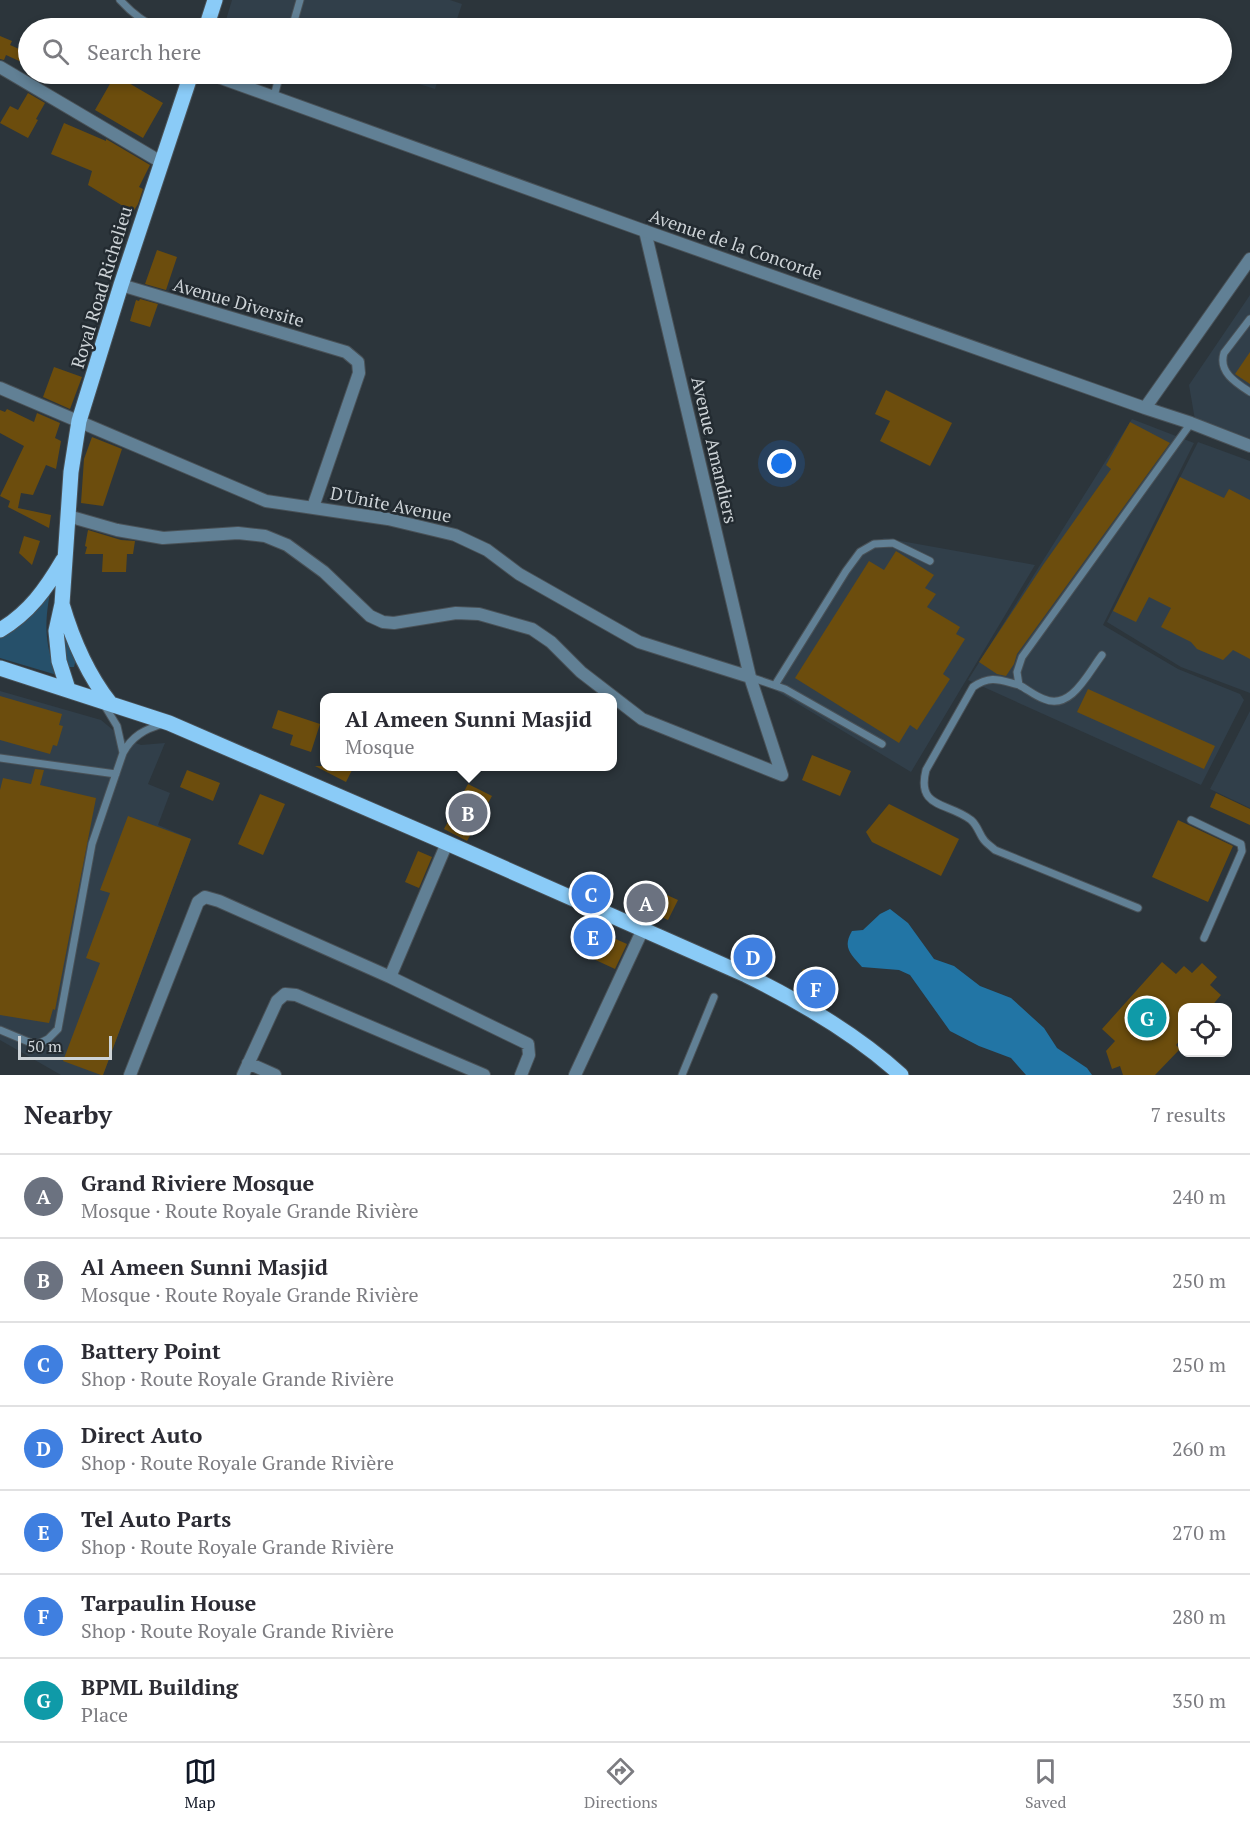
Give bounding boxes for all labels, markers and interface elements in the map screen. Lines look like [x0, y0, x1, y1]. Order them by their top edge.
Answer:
search box [18, 18, 1232, 84]
icon: search [39, 35, 72, 68]
text: Search here [87, 37, 201, 66]
street label: Royal Road Richelieu [65, 203, 137, 371]
street label: Avenue de la Concorde [646, 203, 826, 285]
street label: Avenue Diversite [171, 272, 307, 332]
street label: Avenue Amandiers [686, 374, 744, 526]
your location [767, 449, 796, 478]
street label: D'Unite Avenue [328, 480, 454, 528]
popup [320, 693, 617, 771]
text: Al Ameen Sunni Masjid [345, 704, 592, 733]
text: Mosque [345, 733, 415, 760]
pin: B [448, 790, 488, 836]
pin: C [572, 872, 610, 916]
pin: A [626, 880, 666, 926]
pin: E [574, 914, 612, 960]
pin: D [734, 934, 772, 980]
pin: F [796, 966, 836, 1012]
pin: G [1128, 996, 1166, 1040]
map controls [1178, 1003, 1232, 1057]
button: locate [1178, 1003, 1232, 1057]
scale bar [18, 1033, 112, 1060]
text: 50 m [27, 1035, 62, 1057]
text: Nearby [24, 1097, 112, 1131]
text: 7 results [1151, 1101, 1226, 1128]
text: Grand Riviere Mosque [81, 1168, 314, 1197]
text: A [36, 1183, 51, 1210]
text: 240 m [1172, 1183, 1226, 1210]
text: Mosque · Route Royale Grande Rivière [81, 1197, 419, 1224]
text: Al Ameen Sunni Masjid [81, 1252, 328, 1281]
text: B [37, 1267, 50, 1294]
text: 250 m [1172, 1267, 1226, 1294]
text: Mosque · Route Royale Grande Rivière [81, 1281, 419, 1308]
text: Battery Point [81, 1336, 221, 1365]
text: C [37, 1351, 50, 1378]
text: 250 m [1172, 1351, 1226, 1378]
text: Shop · Route Royale Grande Rivière [81, 1365, 394, 1392]
text: Direct Auto [81, 1420, 202, 1449]
text: D [36, 1435, 51, 1462]
text: 260 m [1172, 1435, 1226, 1462]
text: Shop · Route Royale Grande Rivière [81, 1449, 394, 1476]
text: Tel Auto Parts [81, 1504, 231, 1533]
text: E [37, 1519, 50, 1546]
text: 270 m [1172, 1519, 1226, 1546]
text: Shop · Route Royale Grande Rivière [81, 1533, 394, 1560]
text: Tarpaulin House [81, 1588, 256, 1617]
text: F [38, 1603, 49, 1630]
text: 280 m [1172, 1603, 1226, 1630]
text: Shop · Route Royale Grande Rivière [81, 1617, 394, 1644]
text: BPML Building [81, 1672, 238, 1701]
text: G [36, 1687, 51, 1714]
text: 350 m [1172, 1687, 1226, 1714]
text: Place [81, 1701, 128, 1728]
tab: Map [184, 1755, 217, 1813]
tab: Directions [584, 1755, 658, 1813]
tab: Saved [1025, 1755, 1066, 1813]

